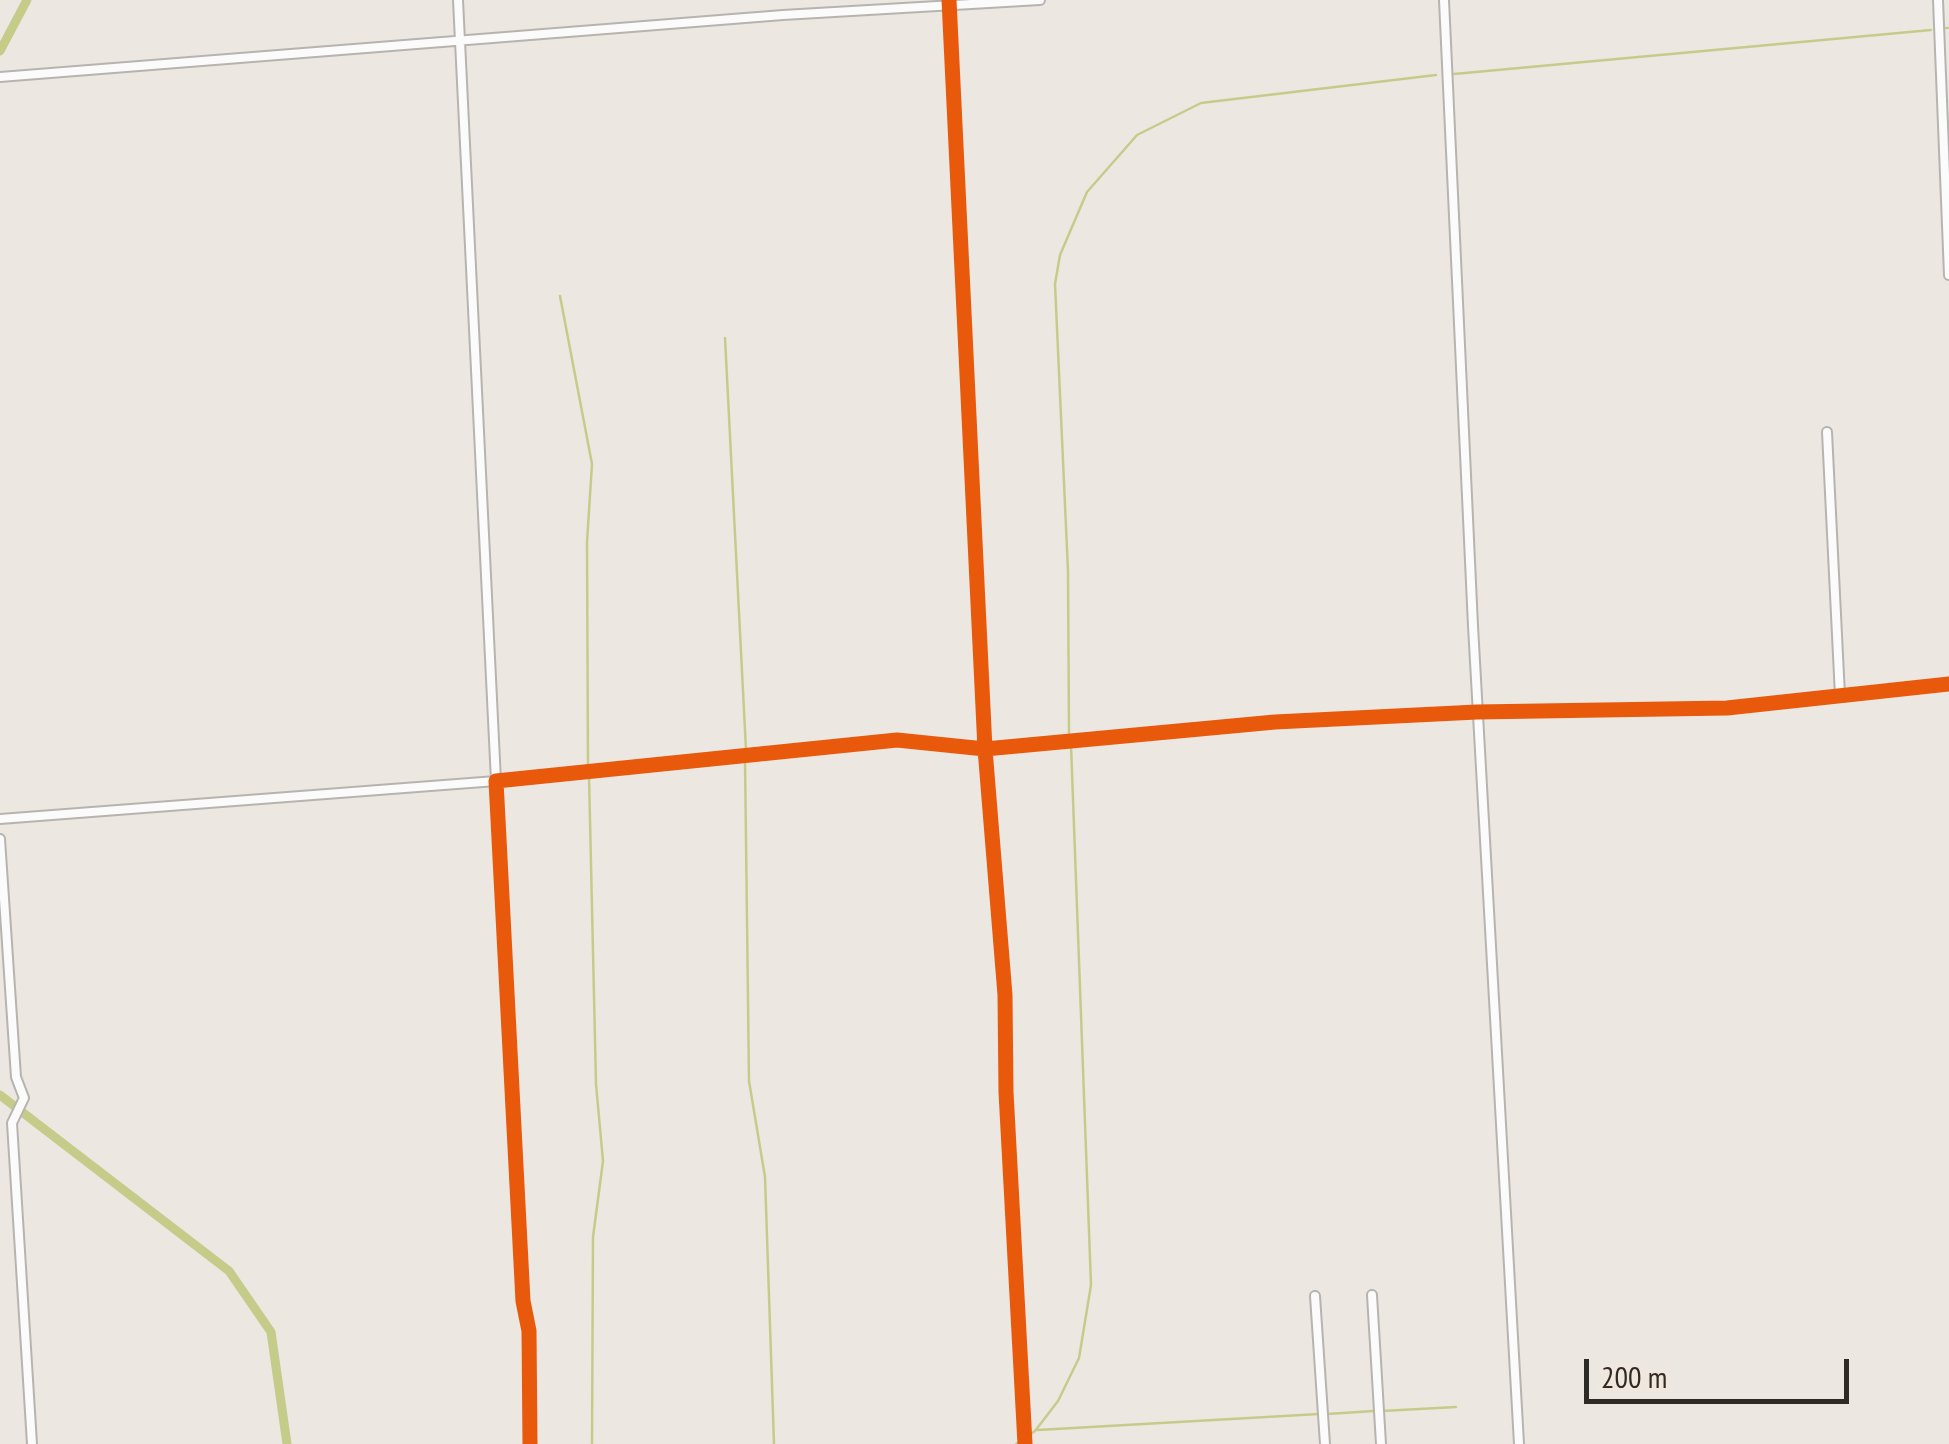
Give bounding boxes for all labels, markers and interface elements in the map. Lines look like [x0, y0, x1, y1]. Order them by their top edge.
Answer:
scale bar [1589, 1339, 1854, 1401]
text: 200 m [1601, 1357, 1667, 1396]

